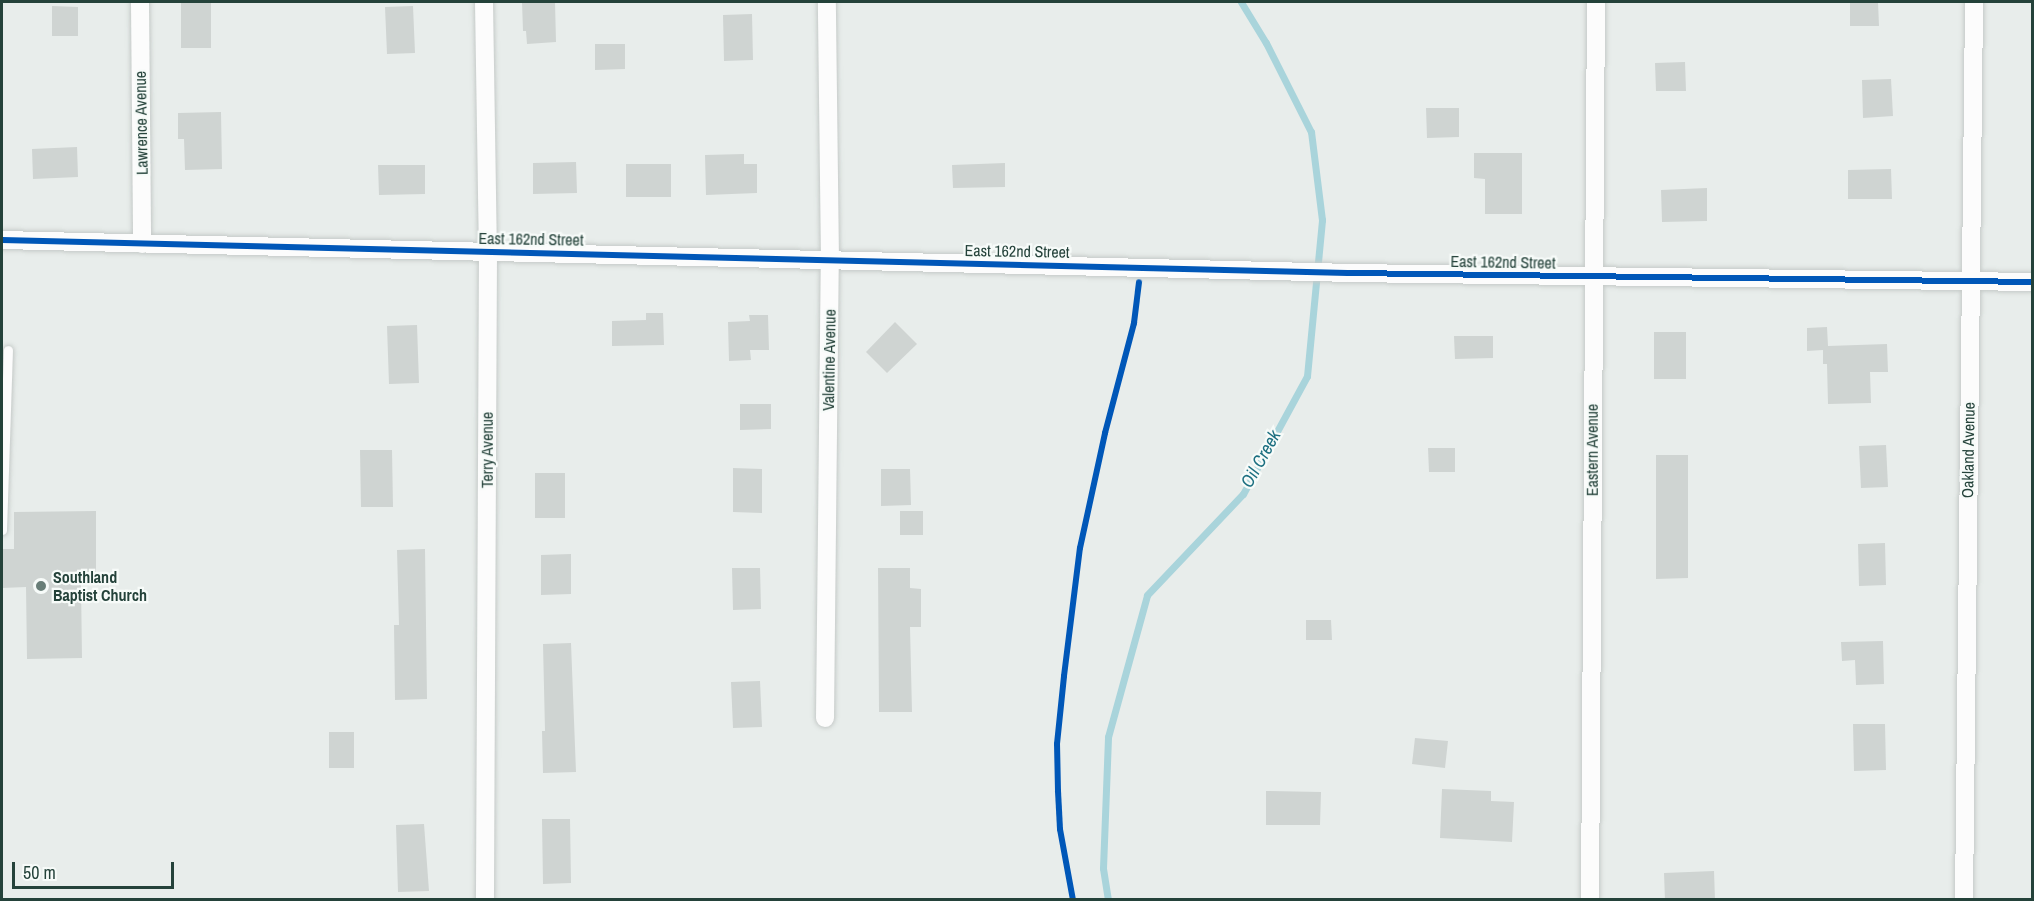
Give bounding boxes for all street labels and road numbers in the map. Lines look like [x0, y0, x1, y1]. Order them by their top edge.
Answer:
street label: Lawrence Avenue [130, 70, 152, 176]
street label: East 162nd Street [478, 228, 584, 250]
street label: East 162nd Street [964, 240, 1070, 262]
street label: East 162nd Street [1450, 251, 1556, 273]
street label: Valentine Avenue [819, 309, 839, 411]
street label: Oakland Avenue [1958, 401, 1978, 499]
street label: Eastern Avenue [1582, 403, 1602, 497]
street label: Terry Avenue [477, 411, 497, 489]

